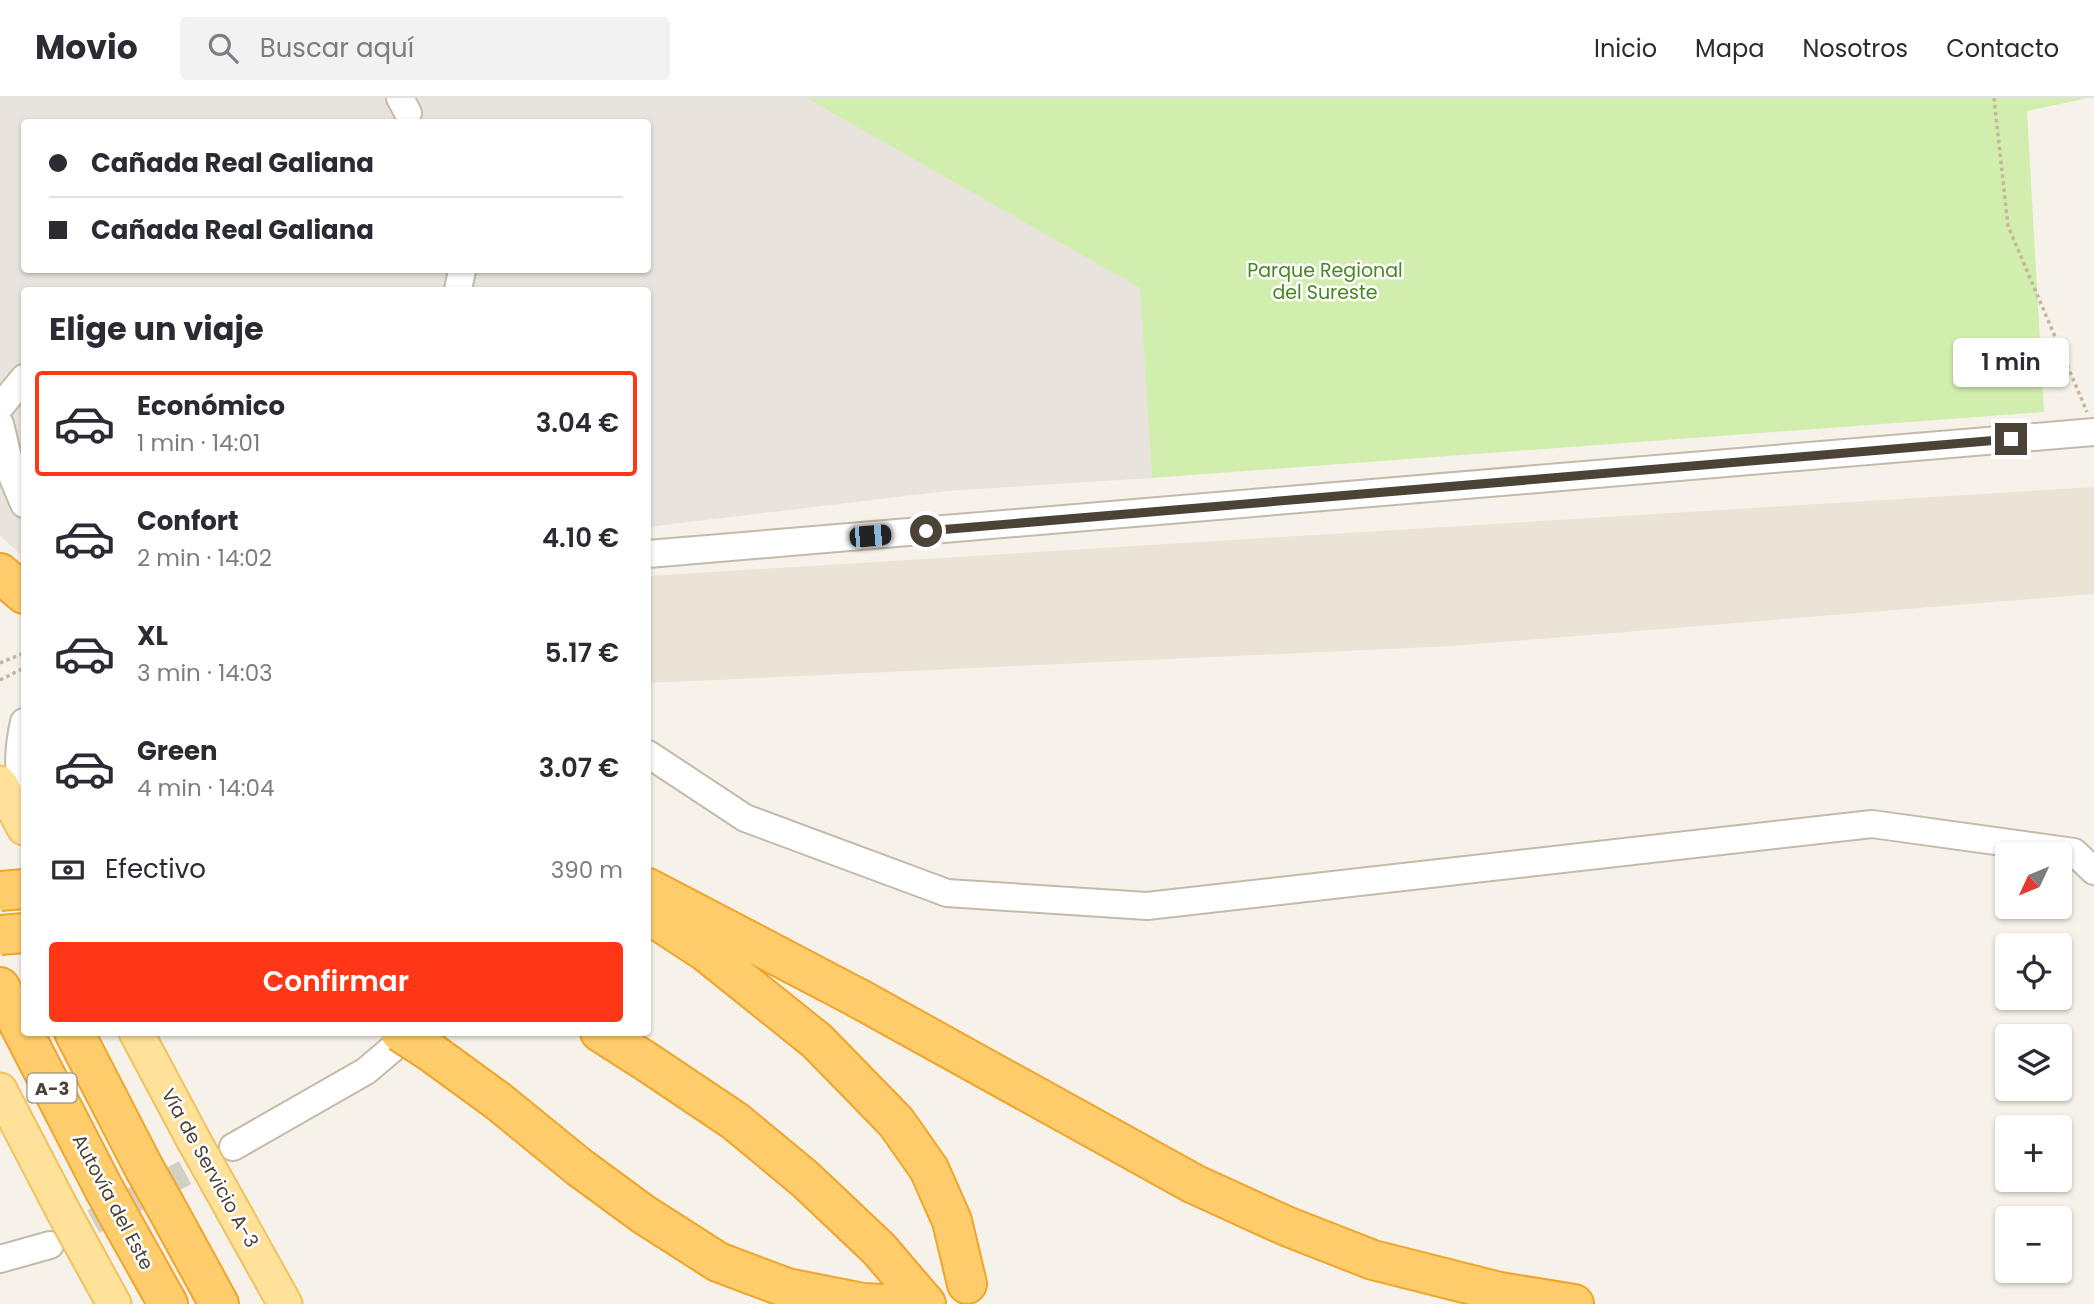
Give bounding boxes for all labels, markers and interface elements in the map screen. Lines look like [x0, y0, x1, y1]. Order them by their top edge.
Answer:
search box [180, 17, 670, 80]
text: Movio [35, 24, 138, 71]
icon: search [204, 29, 242, 67]
text: Buscar aquí [260, 30, 414, 66]
text: Inicio [1594, 32, 1657, 65]
text: Mapa [1695, 32, 1764, 65]
text: Nosotros [1802, 32, 1908, 65]
text: Contacto [1946, 32, 2059, 65]
text: Cañada Real Galiana [91, 145, 374, 181]
text: Cañada Real Galiana [91, 212, 374, 248]
park label: Parque Regional del Sureste [1247, 257, 1403, 306]
text: Elige un viaje [49, 306, 264, 351]
callout: 1 min [1953, 338, 2069, 386]
text: 1 min [1981, 346, 2041, 378]
text: Económico [137, 388, 285, 424]
icon: car [53, 392, 116, 455]
text: 3.04 € [536, 405, 619, 441]
route end [1995, 423, 2027, 455]
text: 1 min · 14:01 [137, 427, 260, 459]
text: Confort [137, 503, 239, 539]
icon: car [53, 507, 116, 570]
route start [910, 515, 942, 547]
text: 4.10 € [542, 520, 619, 556]
car [849, 524, 892, 548]
text: 2 min · 14:02 [137, 542, 272, 574]
text: XL [137, 618, 168, 654]
icon: car [53, 622, 116, 685]
text: 5.17 € [545, 635, 619, 671]
text: 3 min · 14:03 [137, 657, 273, 689]
text: Green [137, 733, 218, 769]
icon: car [53, 737, 116, 800]
text: 3.07 € [539, 750, 619, 786]
text: 4 min · 14:04 [137, 772, 274, 804]
north arrow [1995, 842, 2072, 919]
map controls [1995, 842, 2072, 1283]
icon: cash [49, 851, 87, 889]
text: Efectivo [105, 851, 206, 887]
text: 390 m [551, 854, 623, 886]
button: locate [1995, 933, 2072, 1010]
button: Confirmar [49, 942, 623, 1022]
button: layers [1995, 1024, 2072, 1101]
road number: A-3 [28, 1073, 76, 1102]
street label: Vía de Servicio A-3 [155, 1083, 265, 1253]
button: + [1995, 1115, 2072, 1192]
street label: Autovía del Este [66, 1129, 160, 1275]
button: − [1995, 1206, 2072, 1283]

